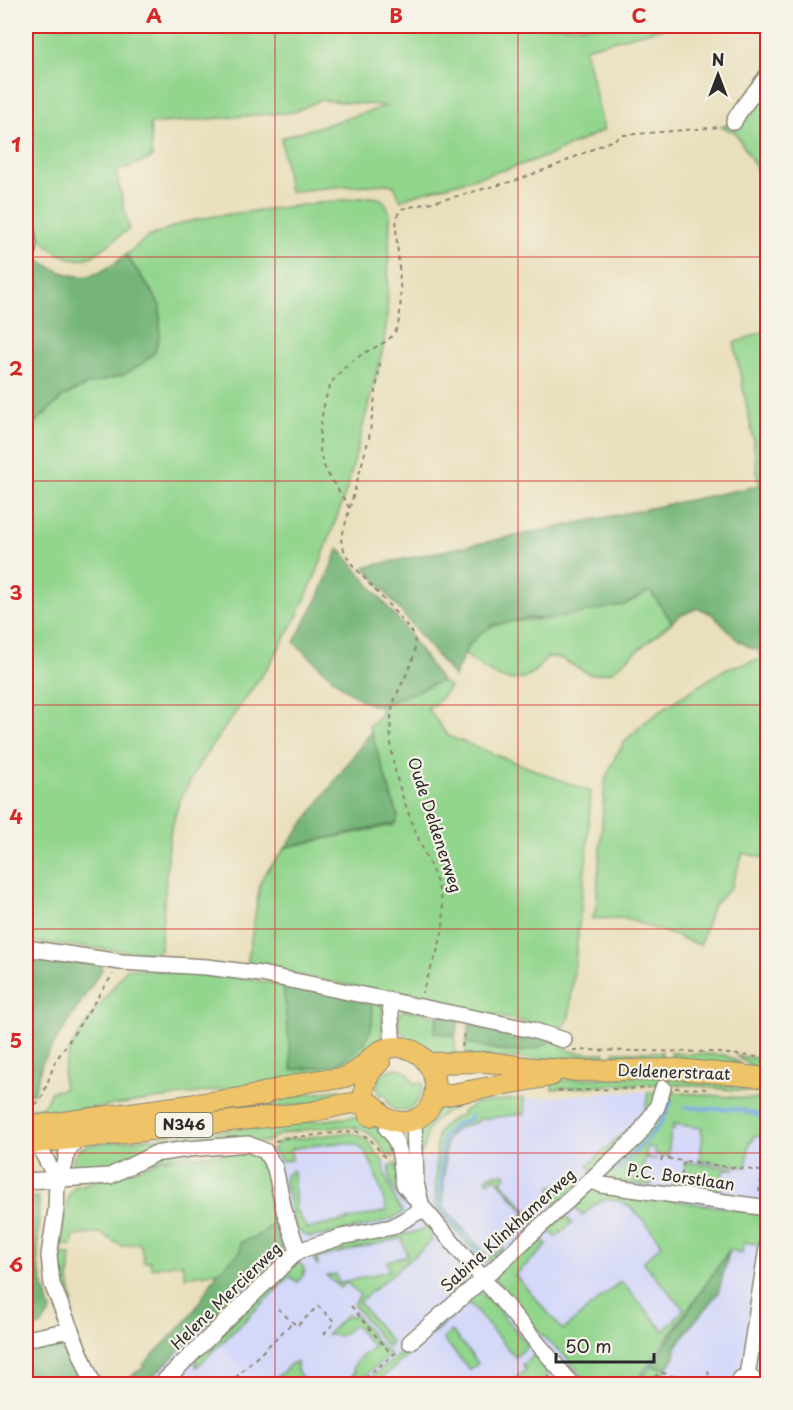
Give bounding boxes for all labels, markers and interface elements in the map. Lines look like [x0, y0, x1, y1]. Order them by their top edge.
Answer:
text: A [146, 0, 162, 30]
text: B [389, 0, 403, 30]
text: C [631, 0, 647, 30]
north arrow [688, 45, 748, 105]
text: N [712, 47, 724, 71]
text: 1 [11, 129, 21, 159]
text: 2 [9, 353, 23, 383]
text: 3 [9, 577, 23, 607]
street label: Oude Deldenerweg [403, 754, 469, 896]
text: 4 [9, 801, 23, 831]
text: 5 [10, 1025, 22, 1055]
street label: Deldenerstraat [617, 1057, 731, 1085]
road number: N346 [156, 1113, 213, 1137]
street label: P.C. Borstlaan [626, 1157, 737, 1195]
street label: Sabina Klinkhamerweg [434, 1162, 580, 1297]
street label: Helene Mercierweg [164, 1236, 286, 1355]
text: 6 [9, 1249, 23, 1279]
scale bar [556, 1326, 654, 1364]
text: 50 m [565, 1332, 612, 1359]

